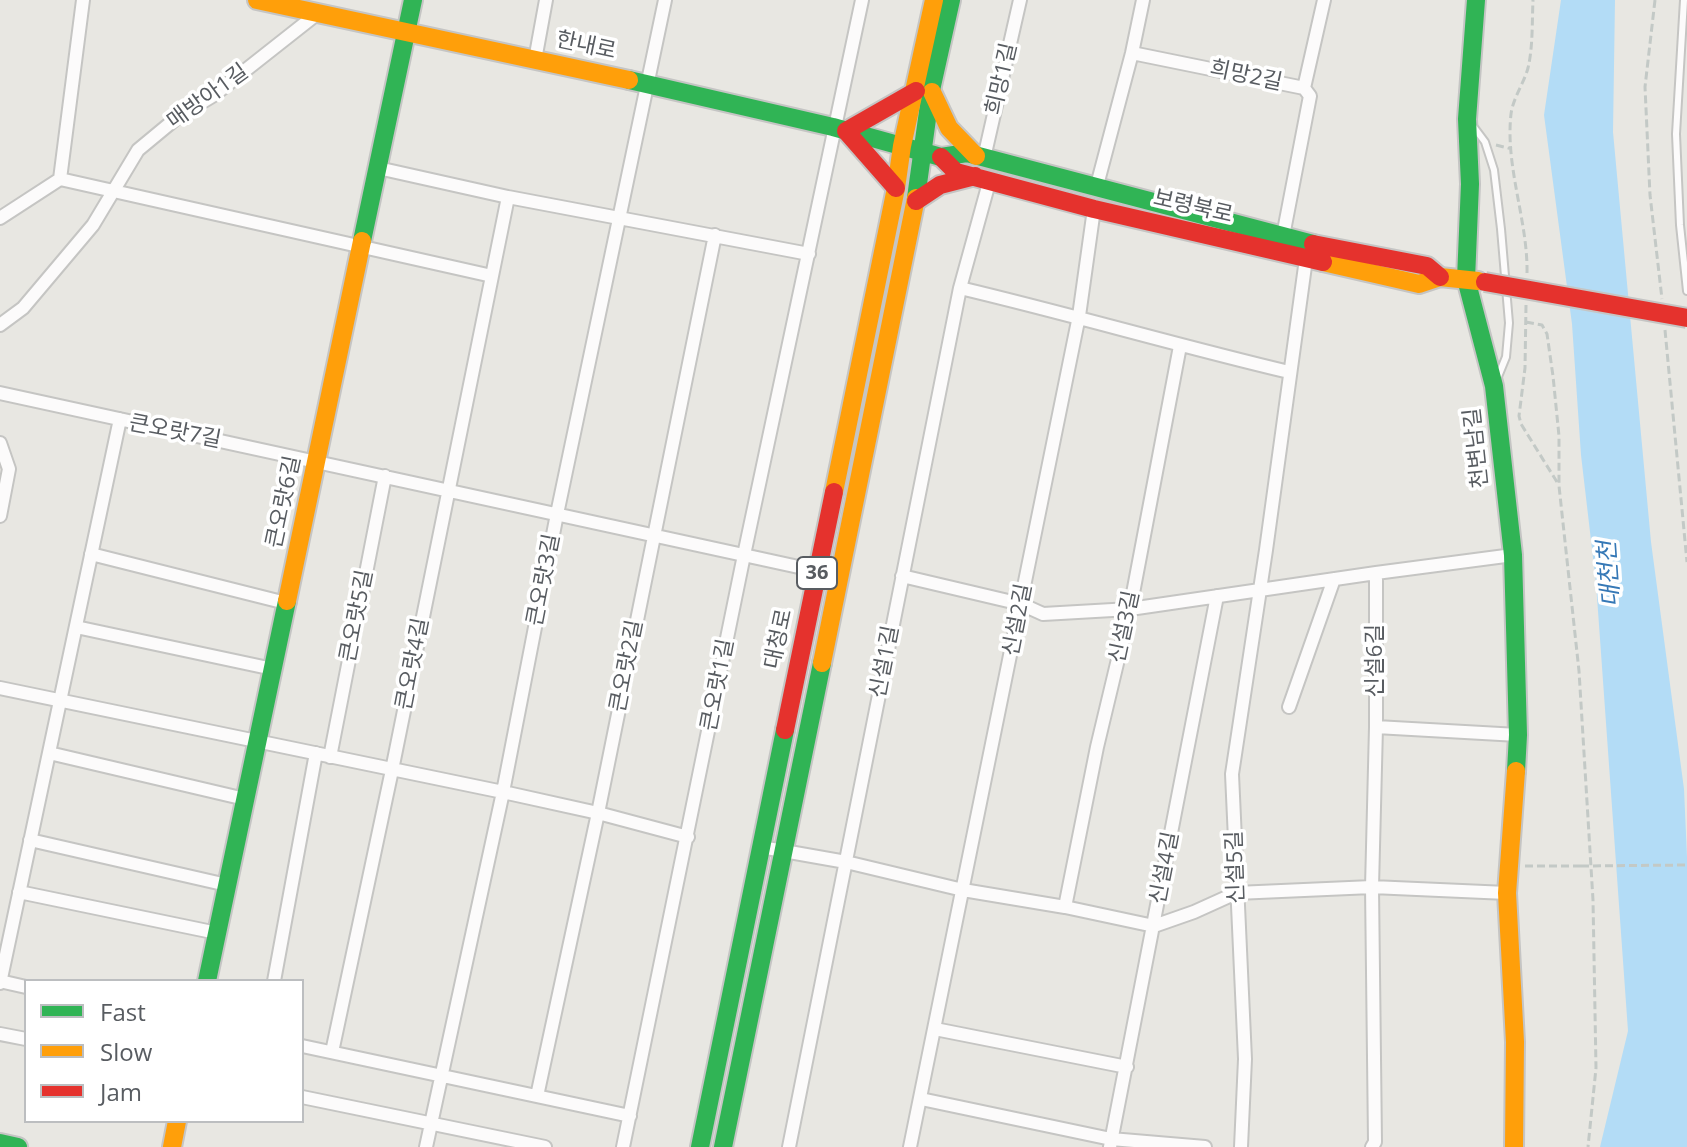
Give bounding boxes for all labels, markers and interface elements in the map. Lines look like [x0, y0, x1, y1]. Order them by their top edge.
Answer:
street label: 한내로 [554, 27, 618, 65]
street label: 희망1길 [981, 40, 1023, 118]
street label: 희망2길 [1207, 55, 1285, 97]
street label: 매방아1길 [162, 59, 254, 135]
street label: 보령북로 [1151, 185, 1235, 229]
street label: 천변남길 [1460, 406, 1494, 490]
street label: 큰오랏7길 [127, 410, 223, 454]
street label: 큰오랏6길 [261, 454, 307, 550]
street label: 큰오랏3길 [522, 532, 566, 628]
water label: 대천천 [1593, 540, 1627, 608]
road number: 36 [797, 557, 837, 589]
street label: 큰오랏5길 [335, 568, 379, 664]
street label: 신설2길 [998, 582, 1038, 658]
street label: 신설3길 [1104, 588, 1146, 666]
street label: 대청로 [760, 607, 798, 671]
street label: 큰오랏4길 [391, 616, 435, 712]
street label: 큰오랏2길 [605, 618, 649, 714]
street label: 신설1길 [865, 624, 905, 700]
street label: 신설6길 [1363, 624, 1389, 698]
street label: 큰오랏1길 [696, 637, 740, 733]
street label: 신설4길 [1145, 830, 1185, 906]
street label: 신설5길 [1222, 830, 1250, 904]
legend [24, 979, 304, 1123]
text: Fast [100, 995, 146, 1028]
text: Slow [100, 1035, 152, 1068]
text: Jam [100, 1075, 142, 1108]

